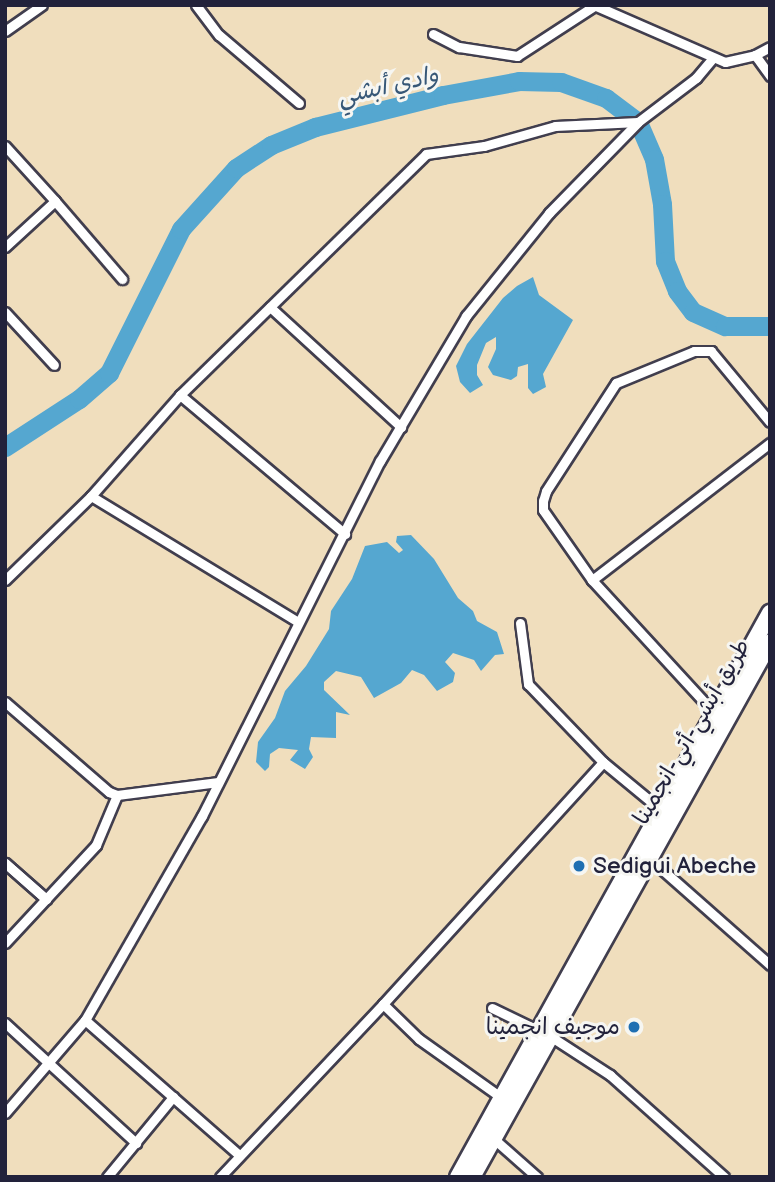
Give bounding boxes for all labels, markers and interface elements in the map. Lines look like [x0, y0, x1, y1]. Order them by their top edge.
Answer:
water label: وادي أبشي [335, 60, 441, 112]
street label: طريق أبشي-أتي-انجمينا [628, 634, 756, 830]
place label: Sedigui Abeche [593, 852, 756, 880]
marker: Sedigui Abeche [571, 858, 587, 874]
place label: موجيف انجمينا [486, 1013, 620, 1041]
marker: موجيف انجمينا [626, 1019, 642, 1035]

